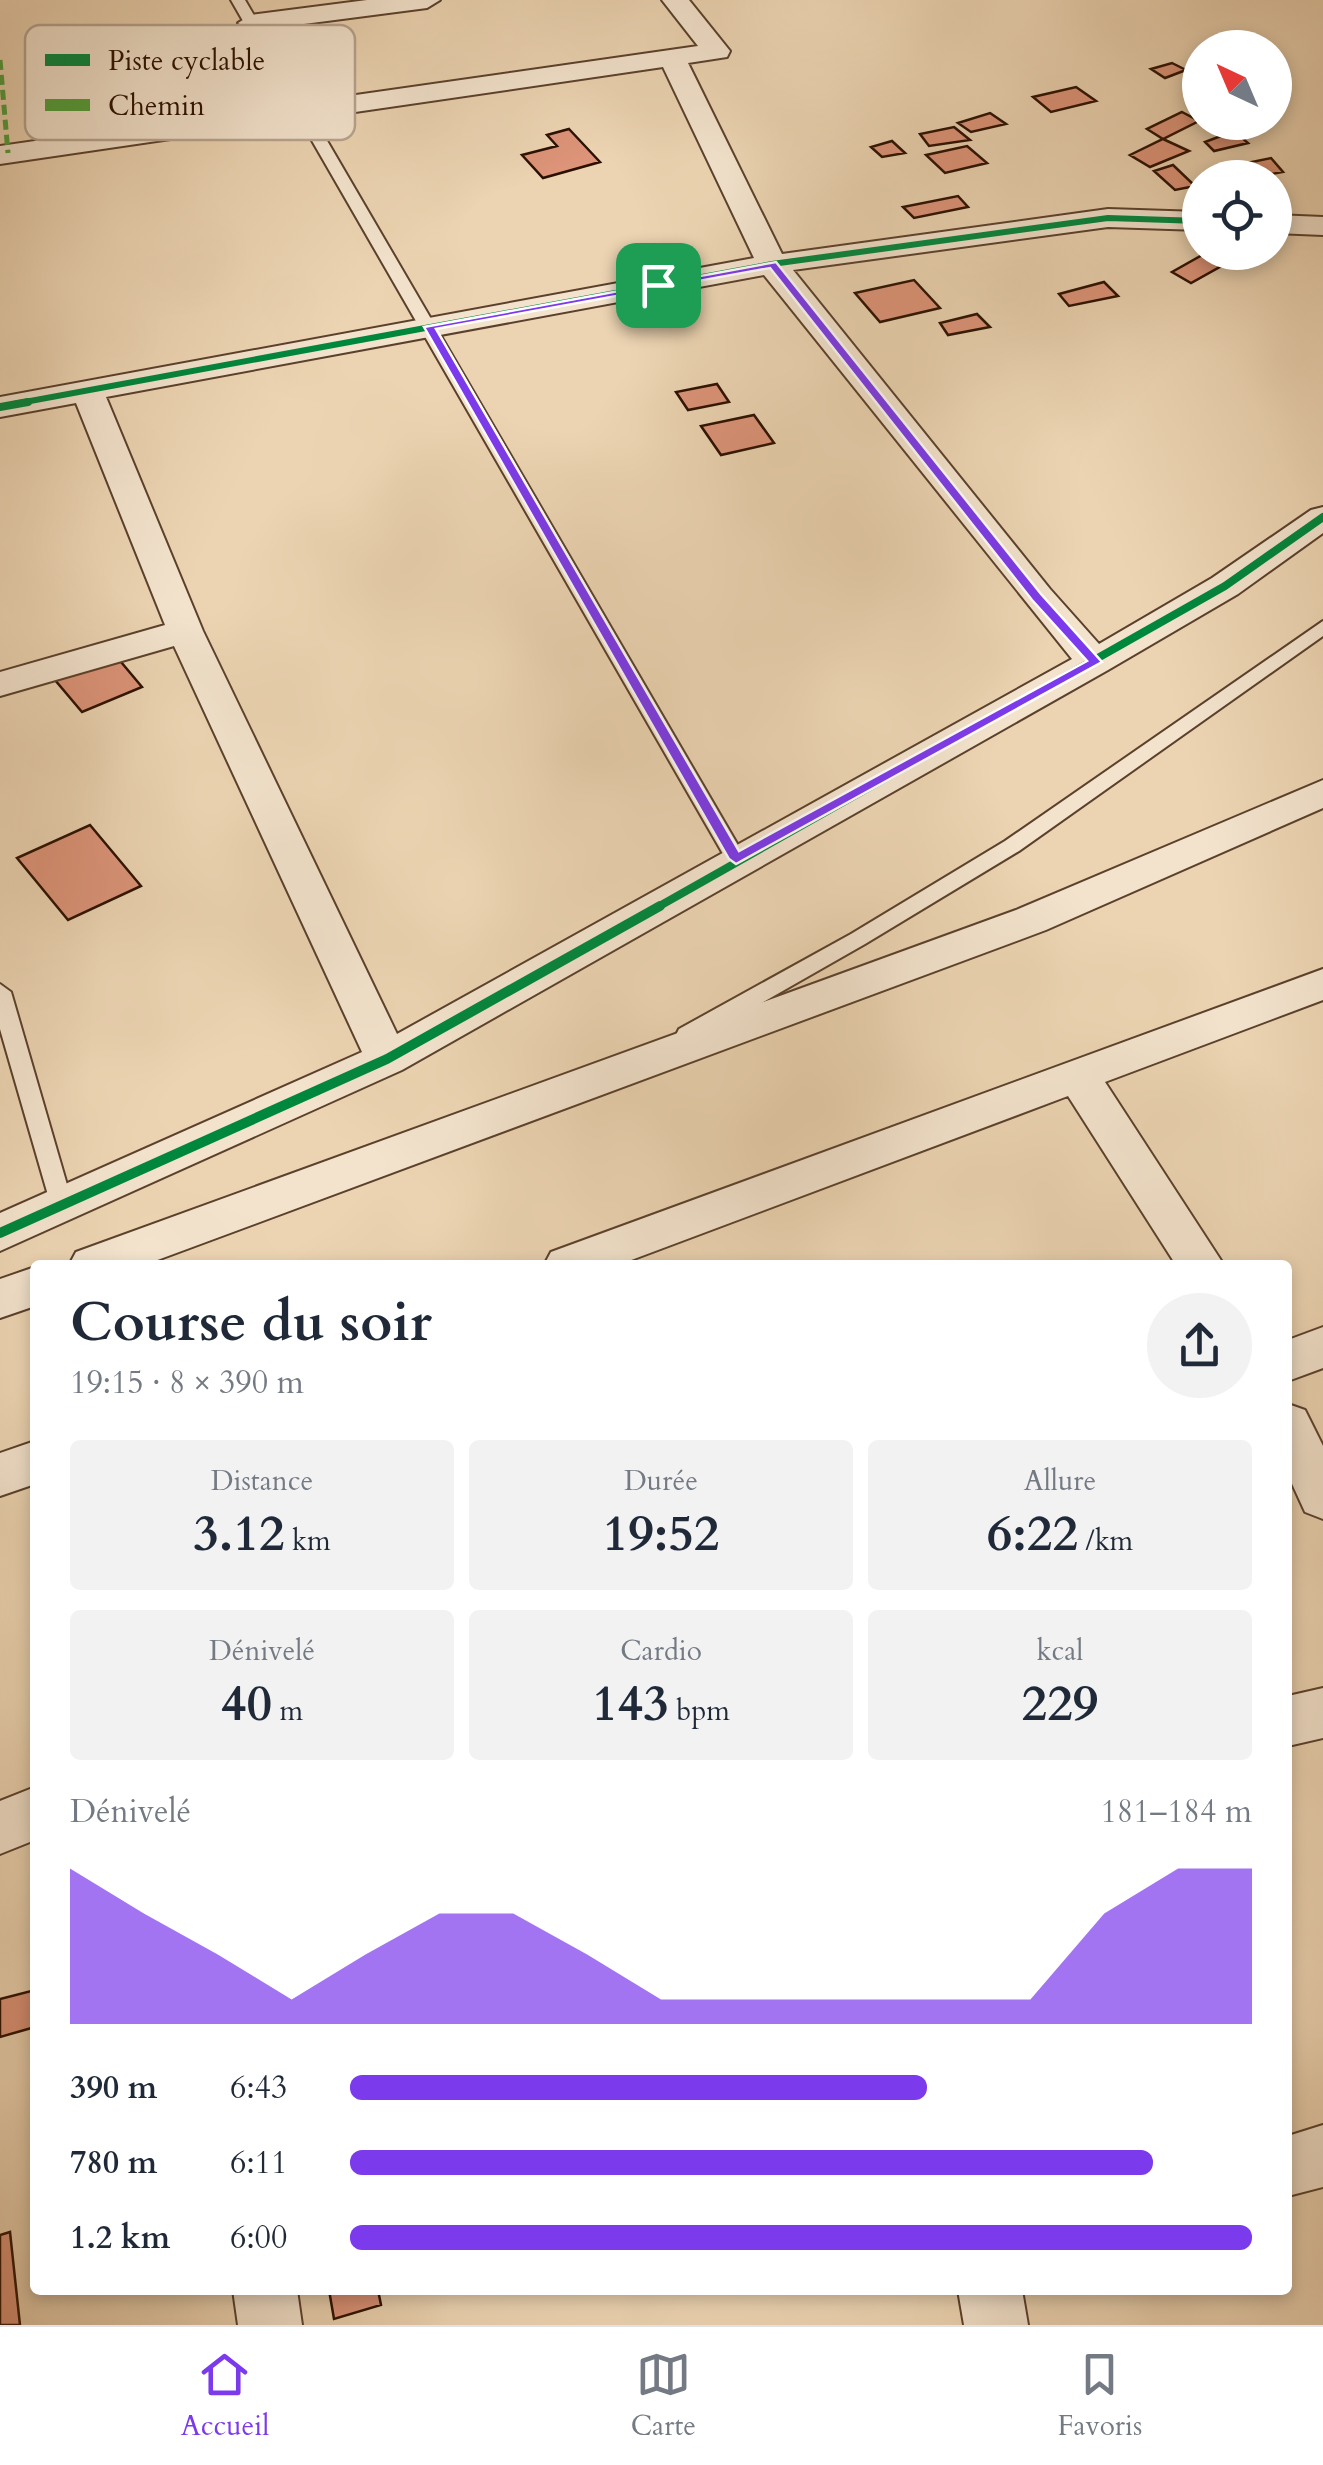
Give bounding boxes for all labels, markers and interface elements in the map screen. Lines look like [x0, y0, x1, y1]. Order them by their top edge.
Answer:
legend [25, 25, 355, 140]
north arrow [1182, 30, 1292, 140]
map controls [1182, 30, 1292, 270]
text: Piste cyclable [108, 42, 265, 80]
text: Chemin [108, 87, 205, 125]
button: locate [1182, 160, 1292, 270]
pin [616, 243, 701, 328]
icon: arrive [631, 258, 686, 313]
text: Course du soir [70, 1286, 432, 1360]
button: share [1147, 1293, 1252, 1398]
text: 19:15 · 8 × 390 m [70, 1361, 304, 1405]
text: Distance [211, 1462, 313, 1500]
text: Durée [624, 1462, 698, 1500]
text: Allure [1024, 1462, 1096, 1500]
text: 3.12 [193, 1500, 285, 1568]
text: 19:52 [603, 1500, 719, 1568]
text: 6:22 [987, 1500, 1078, 1568]
text: km [285, 1522, 331, 1560]
text: /km [1078, 1522, 1133, 1560]
text: Dénivelé [209, 1632, 315, 1670]
text: Cardio [620, 1632, 702, 1670]
text: kcal [1037, 1632, 1083, 1670]
text: 40 [221, 1670, 272, 1738]
text: 143 [592, 1670, 669, 1738]
text: 229 [1022, 1670, 1098, 1738]
text: m [272, 1692, 303, 1730]
text: bpm [669, 1692, 730, 1730]
text: Dénivelé [70, 1790, 191, 1834]
text: 181–184 m [1100, 1790, 1252, 1834]
text: 390 m [70, 2066, 157, 2110]
text: 6:43 [230, 2066, 287, 2110]
text: 780 m [70, 2141, 157, 2185]
text: 6:11 [230, 2141, 287, 2185]
text: 1.2 km [70, 2216, 170, 2260]
text: 6:00 [230, 2216, 287, 2260]
tab: Accueil [181, 2347, 269, 2445]
tab: Carte [631, 2347, 696, 2445]
tab: Favoris [1057, 2347, 1142, 2445]

